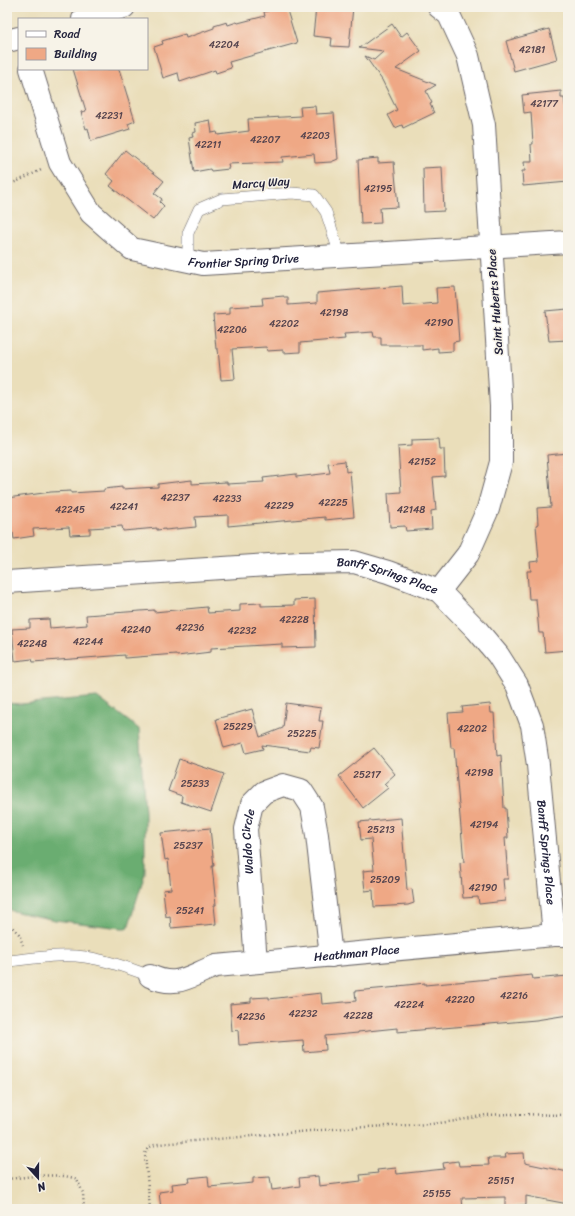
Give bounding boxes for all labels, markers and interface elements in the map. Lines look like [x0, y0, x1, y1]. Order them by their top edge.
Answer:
legend [18, 18, 148, 70]
text: Road [54, 23, 81, 45]
house number: 42204 [209, 36, 239, 54]
house number: 42181 [519, 41, 545, 59]
text: Building [54, 43, 97, 65]
house number: 42177 [530, 95, 559, 113]
house number: 42231 [95, 107, 123, 125]
house number: 42203 [300, 127, 330, 145]
house number: 42207 [250, 131, 281, 149]
house number: 42211 [195, 136, 221, 154]
street label: Marcy Way [231, 170, 291, 196]
house number: 42195 [364, 180, 392, 198]
street label: Frontier Spring Drive [186, 247, 300, 275]
street label: Saint Huberts Place [480, 248, 510, 356]
house number: 42198 [320, 304, 348, 322]
house number: 42190 [425, 314, 453, 332]
house number: 42202 [269, 315, 299, 333]
house number: 42206 [217, 321, 247, 339]
house number: 42152 [408, 453, 436, 471]
house number: 42237 [161, 489, 191, 507]
house number: 42233 [213, 490, 242, 508]
house number: 42225 [318, 494, 348, 512]
house number: 42229 [264, 497, 294, 515]
house number: 42241 [110, 498, 138, 516]
house number: 42245 [55, 501, 85, 519]
house number: 42148 [397, 501, 425, 519]
street label: Banff Springs Place [336, 551, 441, 601]
house number: 42228 [279, 611, 309, 629]
house number: 42236 [176, 619, 205, 637]
house number: 42240 [121, 621, 151, 639]
house number: 42232 [227, 622, 257, 640]
house number: 42244 [73, 633, 103, 651]
house number: 42248 [17, 635, 47, 653]
house number: 25229 [223, 718, 253, 736]
house number: 42202 [457, 720, 487, 738]
house number: 25225 [287, 725, 317, 743]
house number: 42198 [465, 764, 493, 782]
house number: 25217 [353, 766, 382, 784]
house number: 25233 [181, 775, 210, 793]
street label: Banff Springs Place [530, 799, 562, 906]
street label: Waldo Circle [235, 807, 261, 875]
house number: 42194 [470, 816, 498, 834]
house number: 25213 [367, 821, 395, 839]
house number: 25237 [174, 837, 204, 855]
house number: 25209 [370, 871, 400, 889]
house number: 42190 [469, 879, 497, 897]
house number: 25241 [176, 902, 204, 920]
street label: Heathman Place [313, 938, 401, 968]
house number: 42216 [500, 987, 528, 1005]
house number: 42220 [445, 991, 475, 1009]
house number: 42224 [394, 996, 424, 1014]
house number: 42232 [288, 1005, 318, 1023]
house number: 42228 [343, 1007, 373, 1025]
house number: 42236 [237, 1008, 266, 1026]
north arrow [18, 1158, 58, 1198]
house number: 25151 [488, 1172, 514, 1190]
text: N [34, 1176, 49, 1197]
house number: 25155 [423, 1185, 451, 1203]

